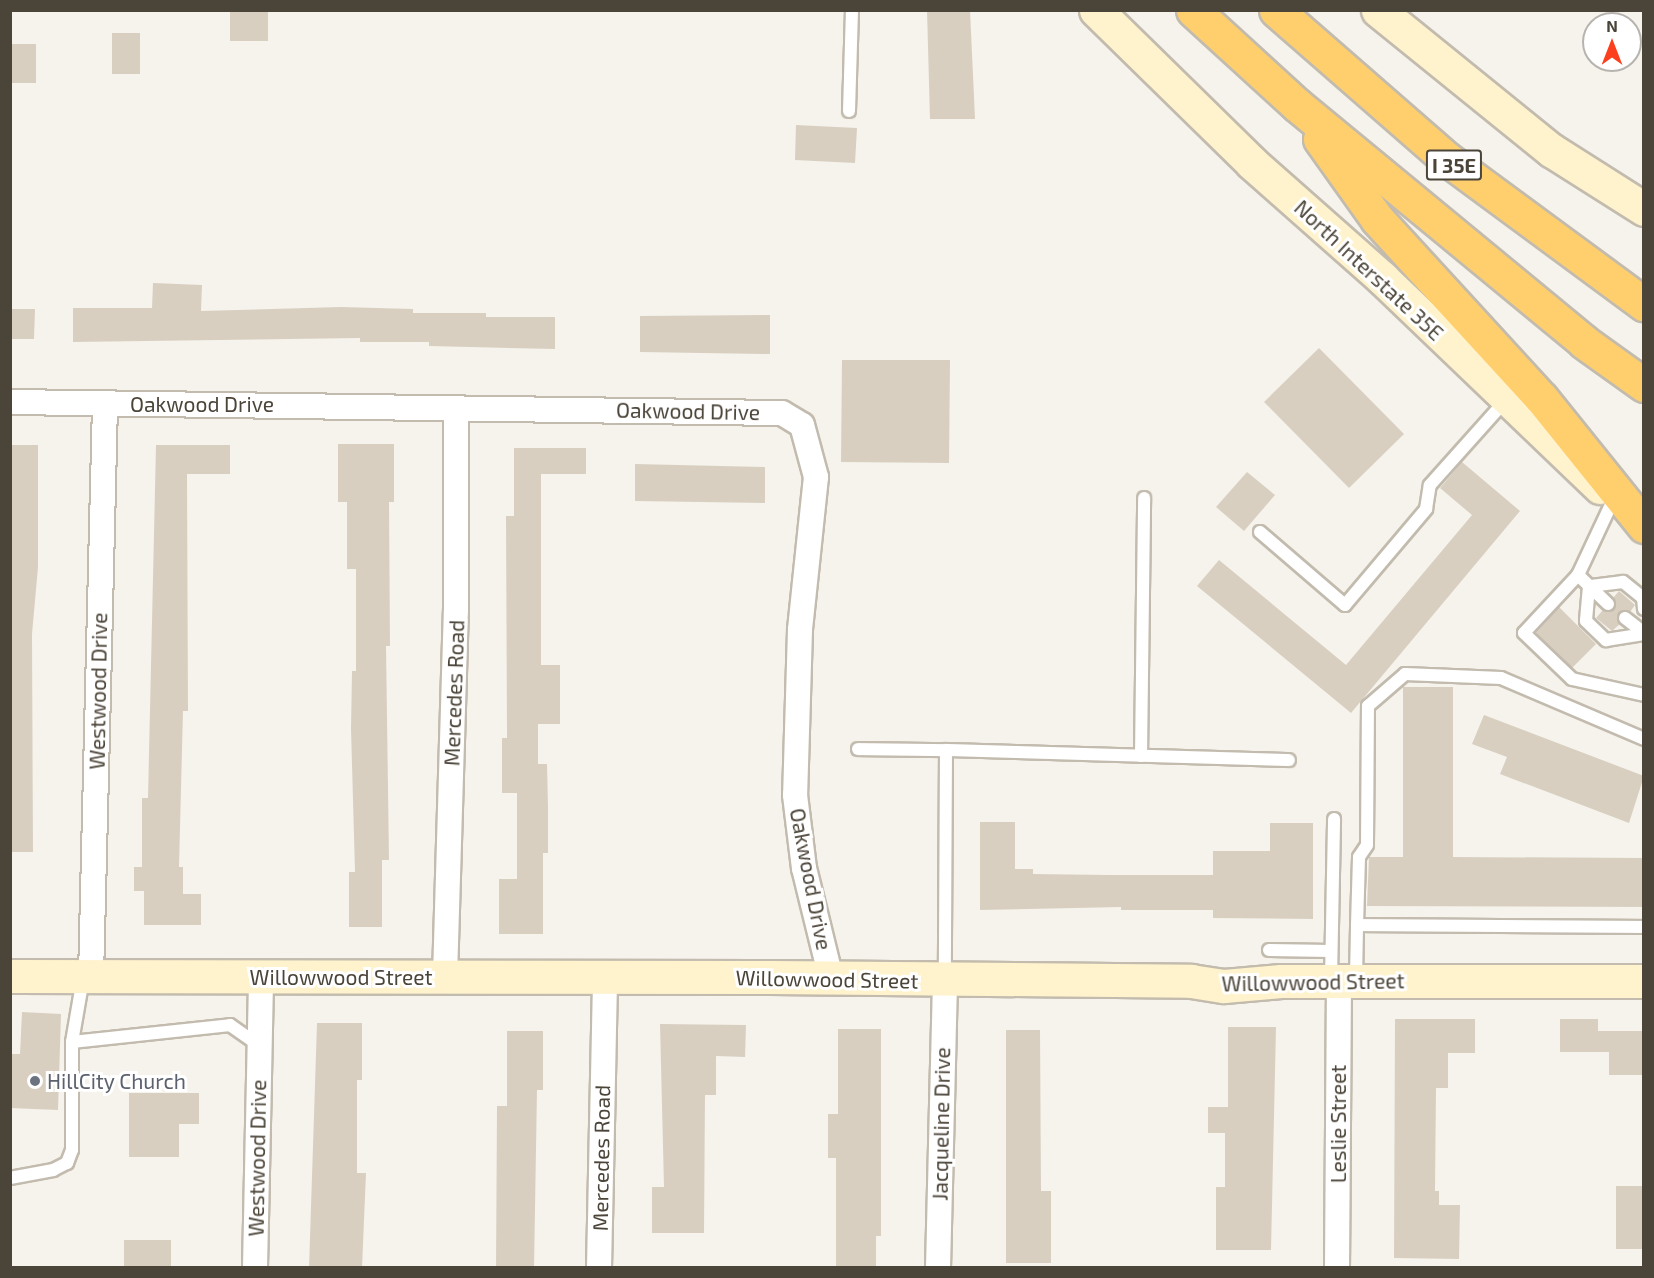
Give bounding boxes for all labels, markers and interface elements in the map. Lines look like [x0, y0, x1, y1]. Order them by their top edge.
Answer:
north arrow [1582, 12, 1642, 72]
text: N [1606, 16, 1618, 35]
road number: I 35E [1426, 148, 1482, 182]
street label: North Interstate 35E [1289, 195, 1449, 345]
street label: Oakwood Drive [130, 391, 274, 417]
street label: Oakwood Drive [616, 397, 760, 425]
street label: Westwood Drive [84, 612, 112, 770]
street label: Mercedes Road [439, 619, 469, 767]
street label: Oakwood Drive [785, 806, 837, 952]
street label: Willowwood Street [250, 964, 432, 990]
street label: Willowwood Street [735, 965, 919, 993]
street label: Willowwood Street [1221, 968, 1405, 996]
street label: Jacqueline Drive [927, 1047, 955, 1201]
street label: Leslie Street [1325, 1065, 1351, 1183]
place label: HillCity Church [47, 1068, 186, 1094]
marker: HillCity Church [28, 1074, 42, 1088]
street label: Westwood Drive [243, 1079, 271, 1237]
street label: Mercedes Road [587, 1085, 615, 1231]

